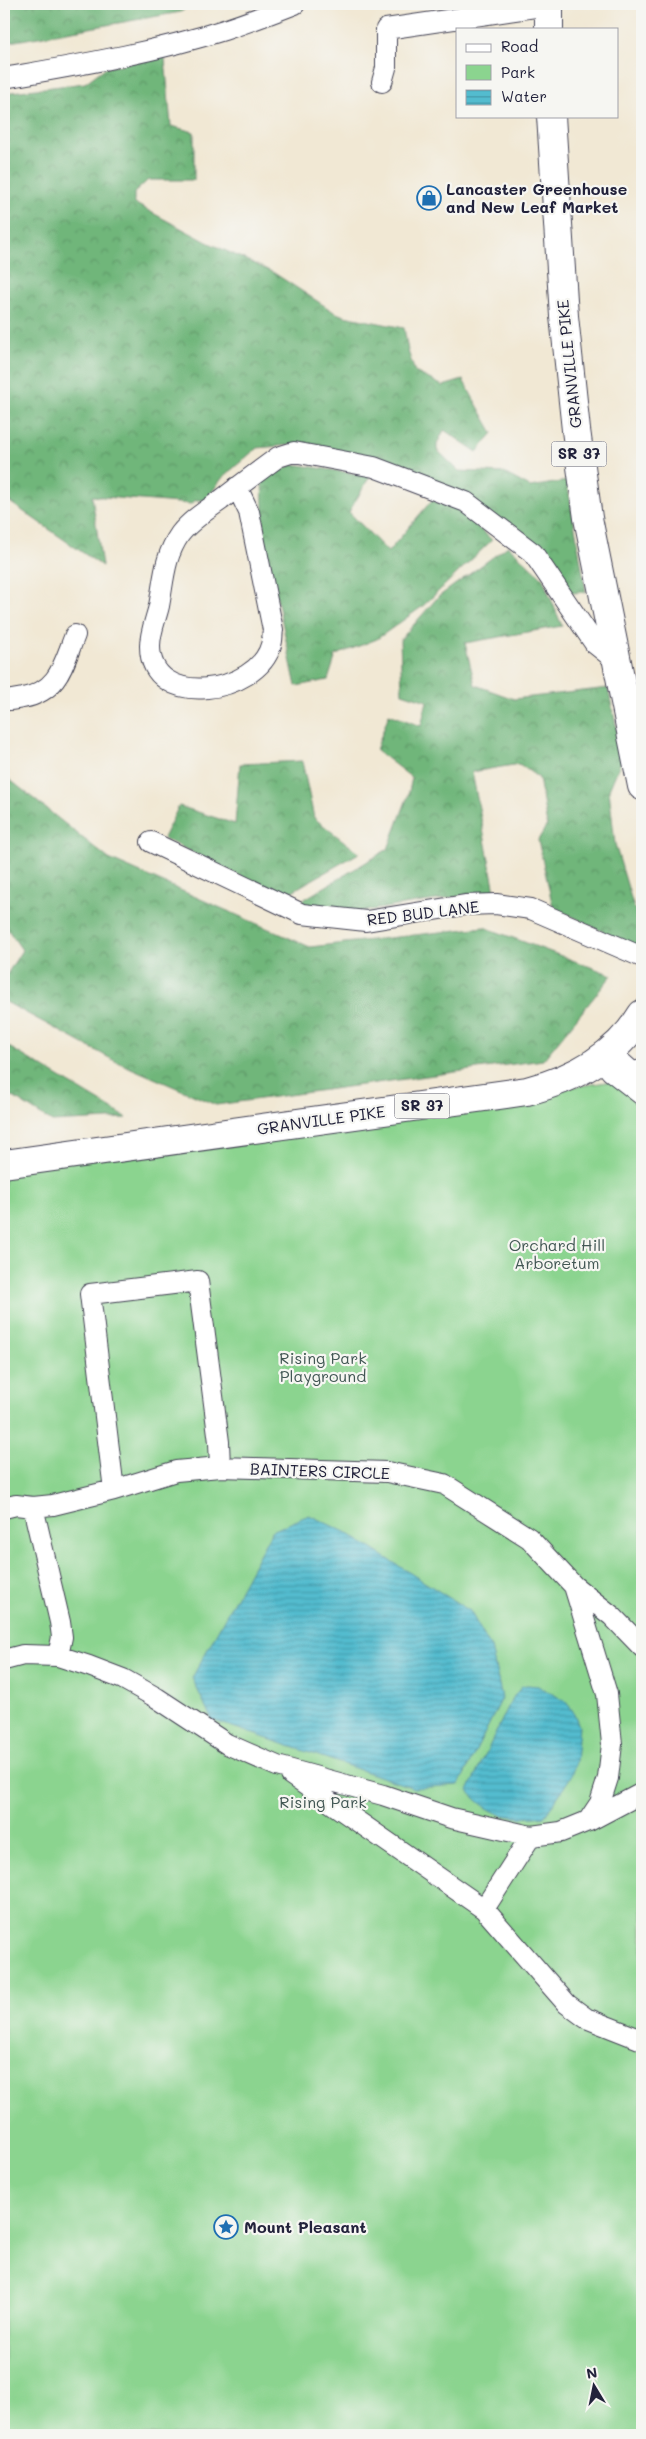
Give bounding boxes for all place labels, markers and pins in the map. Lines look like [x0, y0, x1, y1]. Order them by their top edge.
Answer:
place label: Lancaster Greenhouse and New Leaf Market [446, 178, 627, 217]
shop icon: Lancaster Greenhouse and New Leaf Market [416, 185, 442, 211]
place icon: Mount Pleasant [213, 2214, 239, 2240]
place label: Mount Pleasant [244, 2216, 367, 2237]

